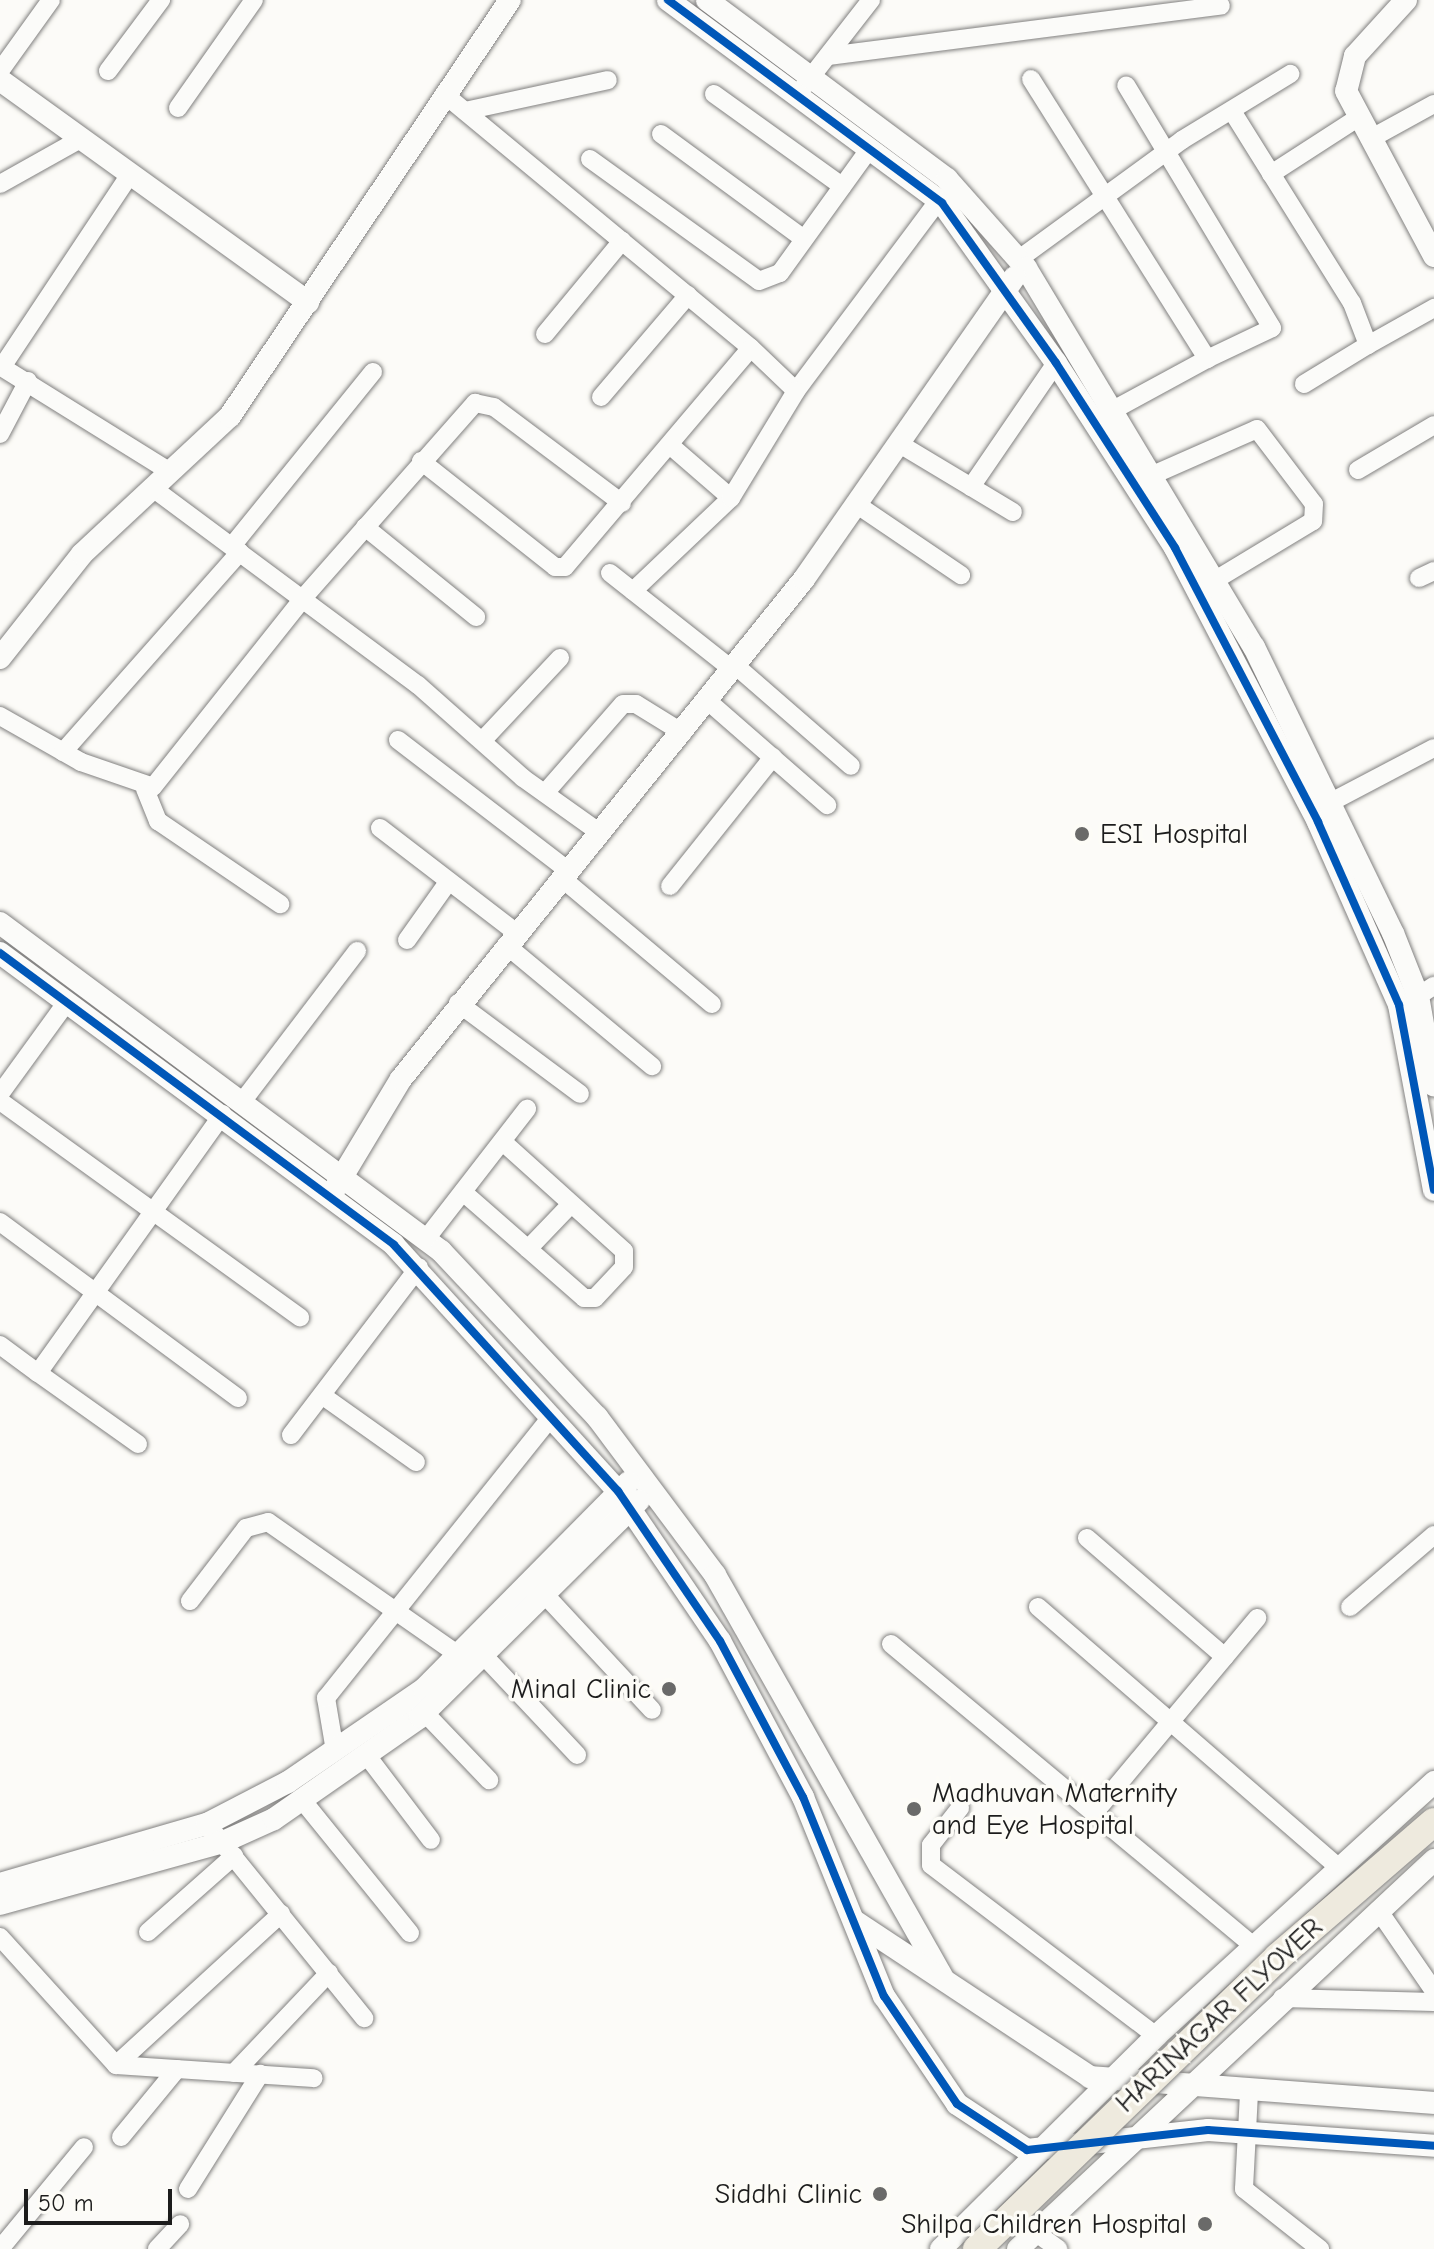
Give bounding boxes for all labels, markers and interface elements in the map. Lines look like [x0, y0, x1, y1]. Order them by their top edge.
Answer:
place label: ESI Hospital [1100, 817, 1248, 851]
marker: ESI Hospital [1071, 823, 1093, 845]
place label: Minal Clinic [511, 1672, 651, 1706]
marker: Minal Clinic [658, 1678, 680, 1700]
place label: Madhuvan Maternity and Eye Hospital [932, 1776, 1177, 1842]
marker: Madhuvan Maternity and Eye Hospital [903, 1798, 925, 1820]
street label: HARINAGAR FLYOVER [1109, 1910, 1329, 2120]
scale bar [28, 2173, 176, 2223]
place label: Siddhi Clinic [715, 2177, 862, 2211]
marker: Siddhi Clinic [869, 2183, 891, 2205]
text: 50 m [38, 2189, 94, 2217]
place label: Shilpa Children Hospital [901, 2207, 1187, 2241]
marker: Shilpa Children Hospital [1194, 2213, 1216, 2235]

